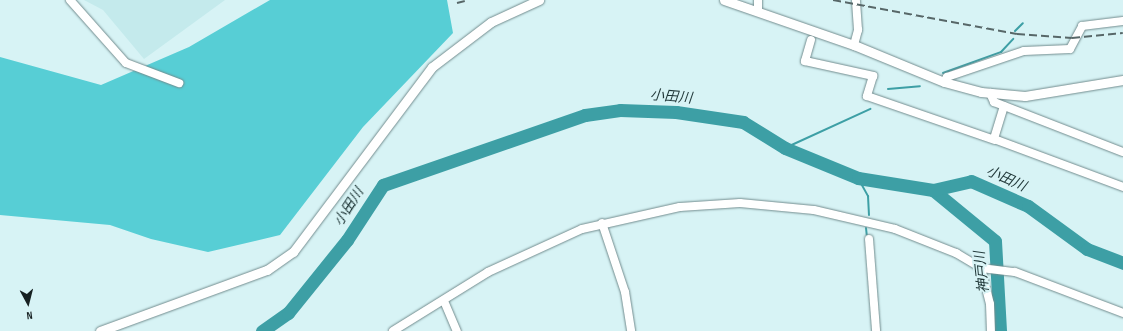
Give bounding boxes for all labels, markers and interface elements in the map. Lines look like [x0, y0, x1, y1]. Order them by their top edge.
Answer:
water label: 小田川 [649, 87, 693, 107]
water label: 小田川 [983, 163, 1029, 195]
water label: 小田川 [331, 185, 367, 229]
water label: 神戸川 [971, 250, 993, 294]
north arrow [8, 283, 48, 323]
text: N [26, 309, 33, 322]

